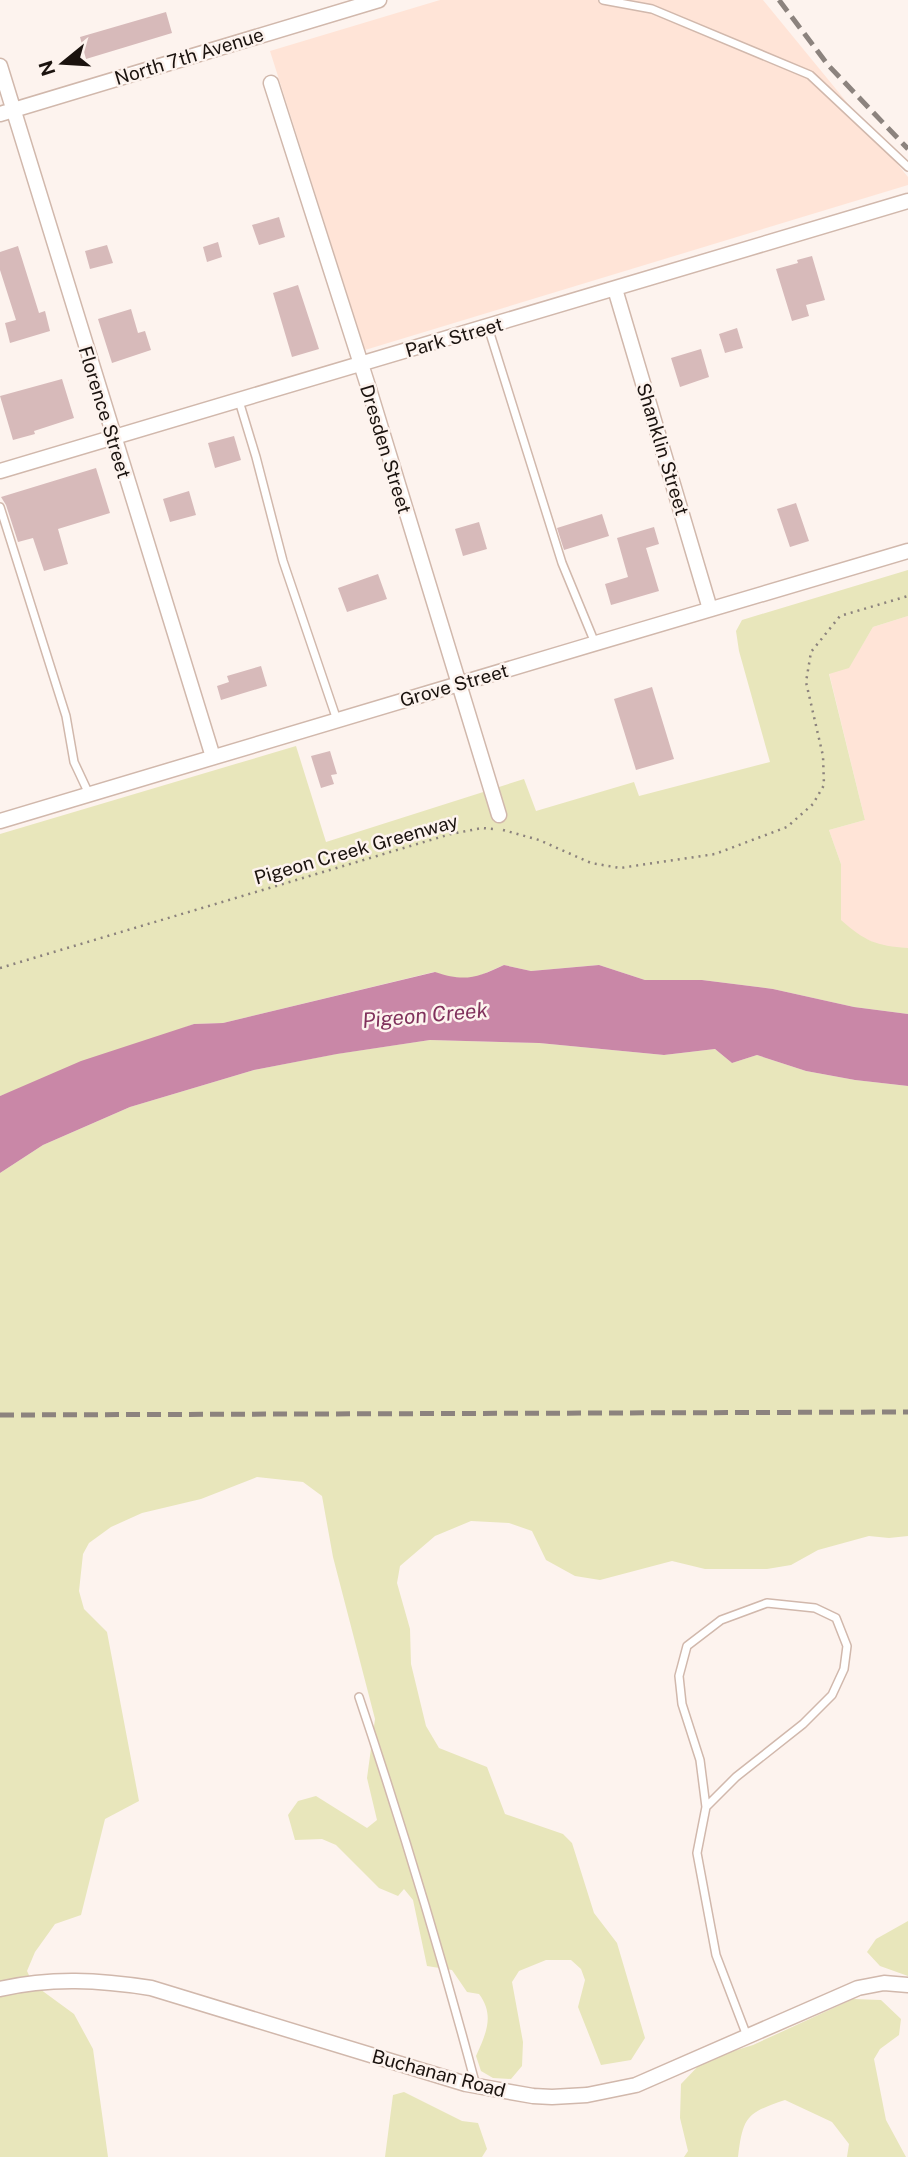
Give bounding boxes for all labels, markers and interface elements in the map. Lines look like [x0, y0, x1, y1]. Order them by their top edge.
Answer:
street label: North 7th Avenue [112, 23, 266, 89]
north arrow [28, 28, 98, 98]
text: N [34, 58, 60, 79]
street label: Park Street [403, 313, 505, 361]
street label: Florence Street [74, 343, 136, 481]
street label: Shanklin Street [632, 380, 694, 518]
street label: Dresden Street [356, 382, 416, 516]
street label: Grove Street [397, 659, 511, 711]
street label: Pigeon Creek Greenway [252, 809, 460, 889]
water label: Pigeon Creek [361, 997, 489, 1033]
street label: Buchanan Road [370, 2045, 508, 2101]

